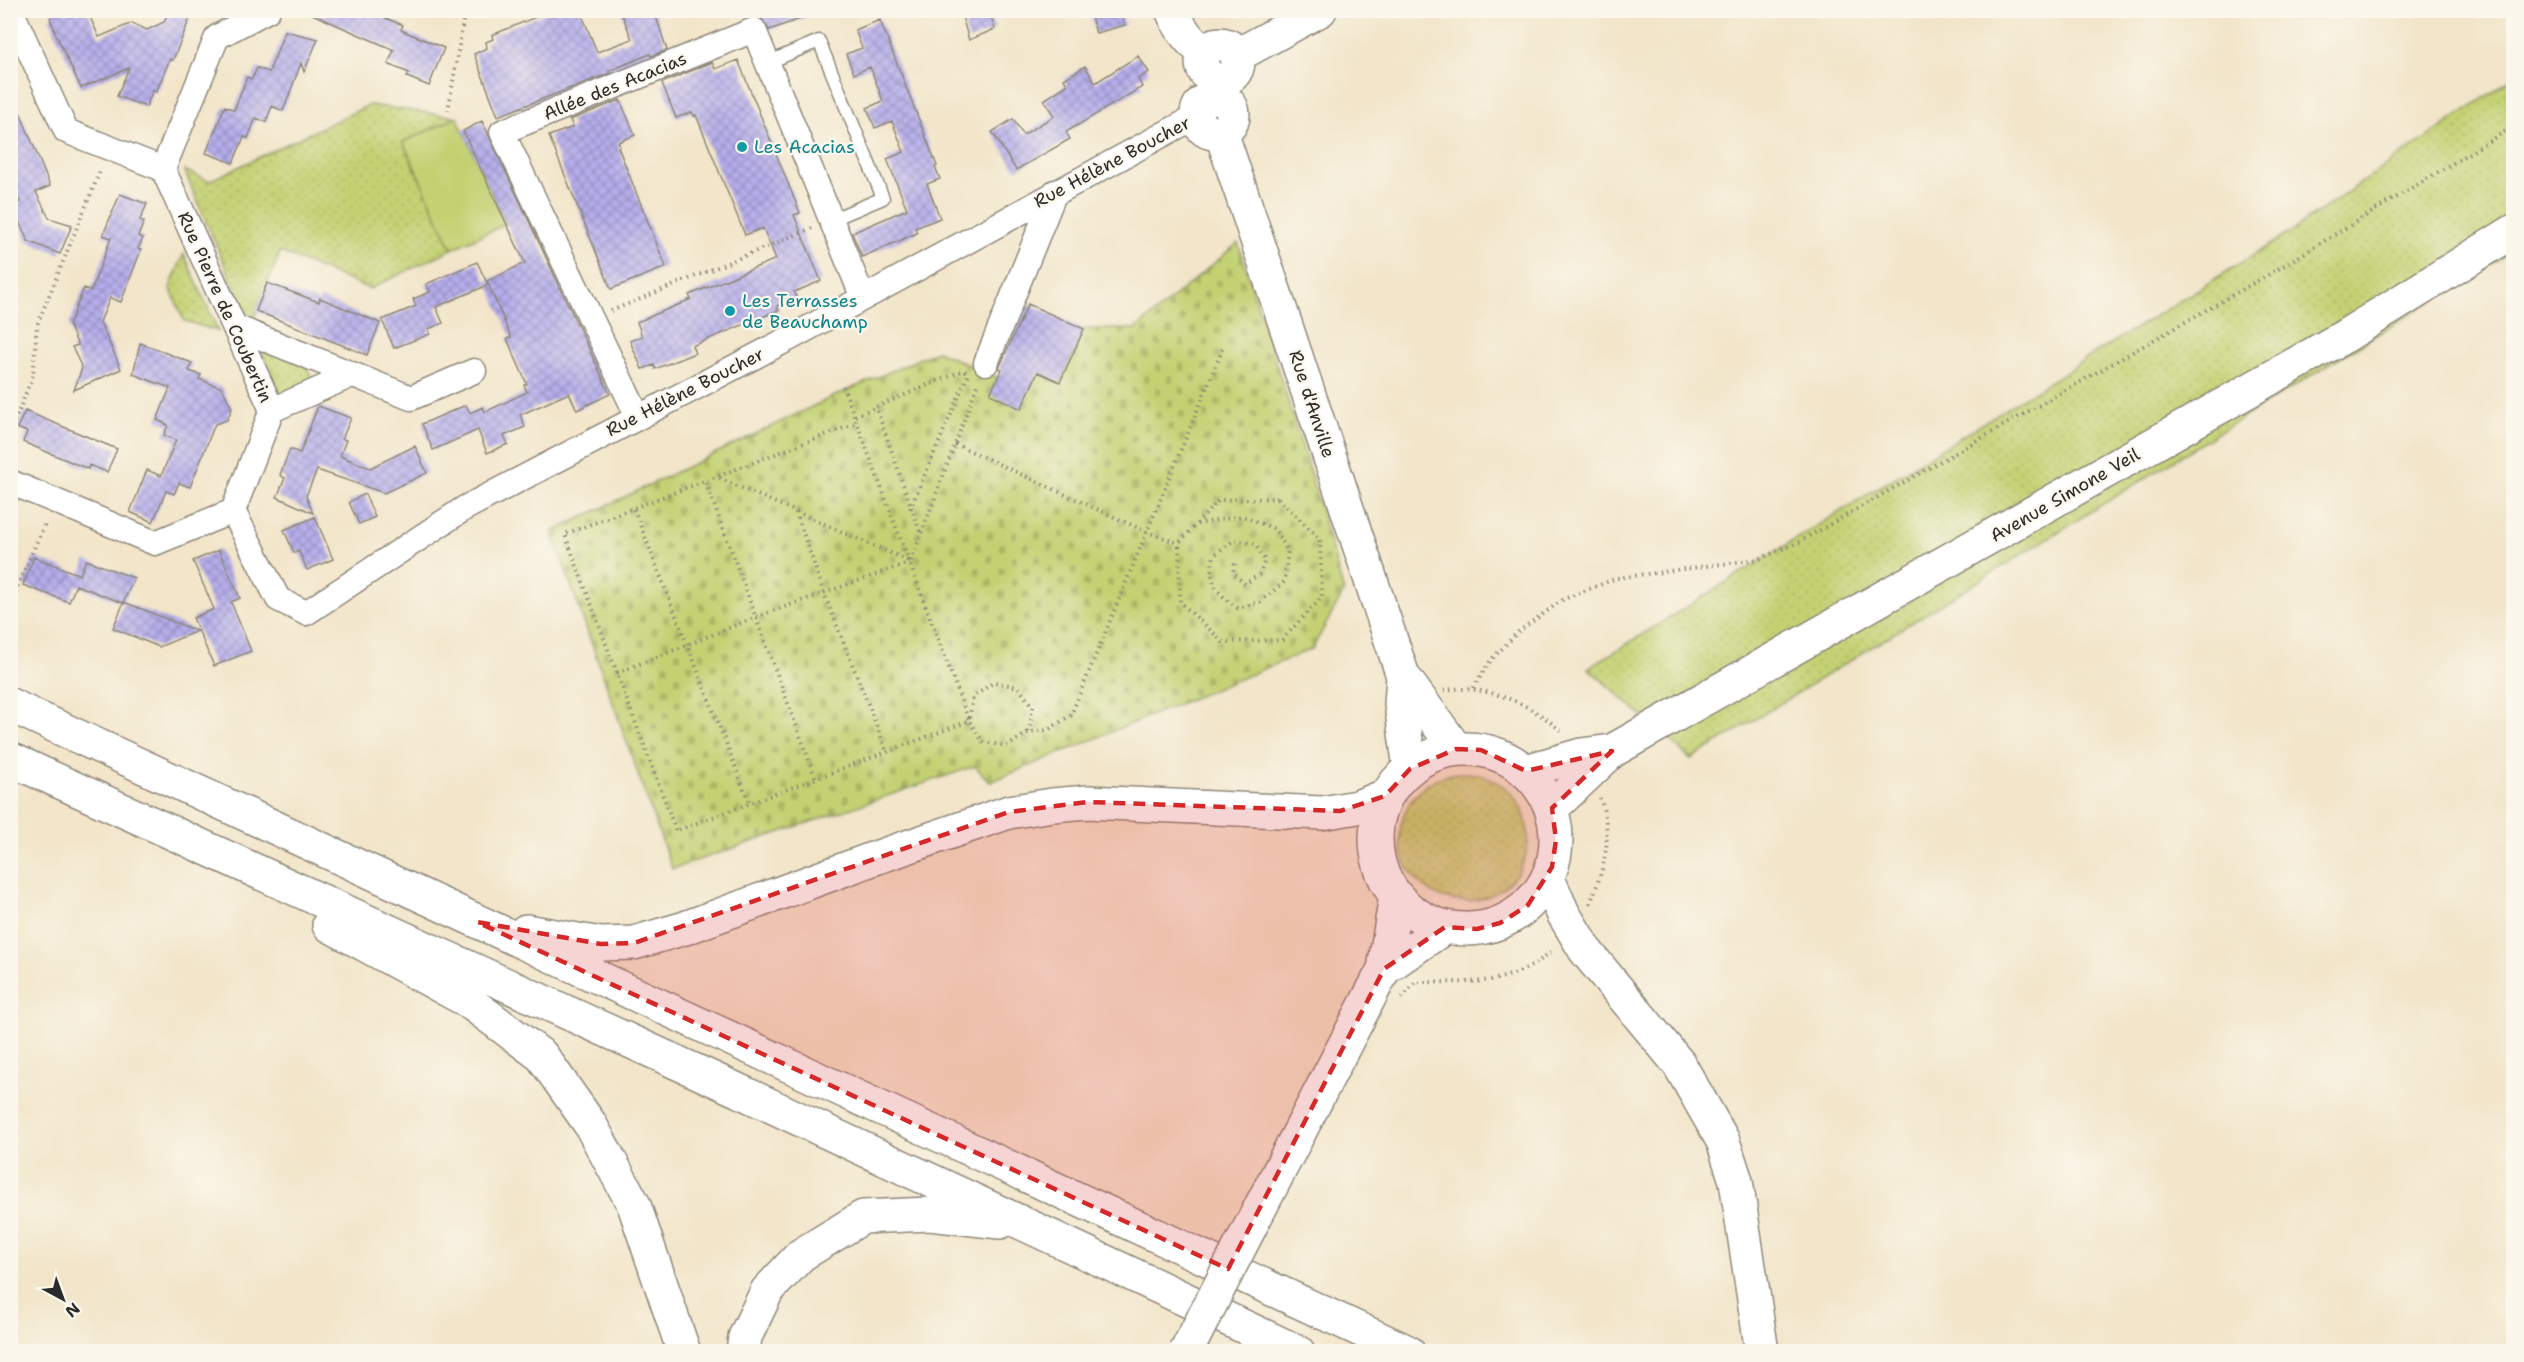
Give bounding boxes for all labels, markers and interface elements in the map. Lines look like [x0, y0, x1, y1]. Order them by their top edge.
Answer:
street label: Allée des Acacias [540, 46, 690, 126]
street label: Rue Hélène Boucher [1030, 111, 1194, 213]
place label: Les Acacias [754, 135, 855, 159]
marker: Les Acacias [735, 140, 749, 154]
street label: Rue Pierre de Coubertin [172, 208, 278, 406]
place label: Les Terrasses de Beauchamp [742, 289, 868, 334]
marker: Les Terrasses de Beauchamp [723, 304, 737, 318]
street label: Rue Hélène Boucher [602, 342, 768, 442]
street label: Rue d'Anville [1283, 347, 1341, 461]
street label: Avenue Simone Veil [1986, 442, 2145, 548]
north arrow [33, 1269, 93, 1329]
text: N [61, 1298, 84, 1322]

